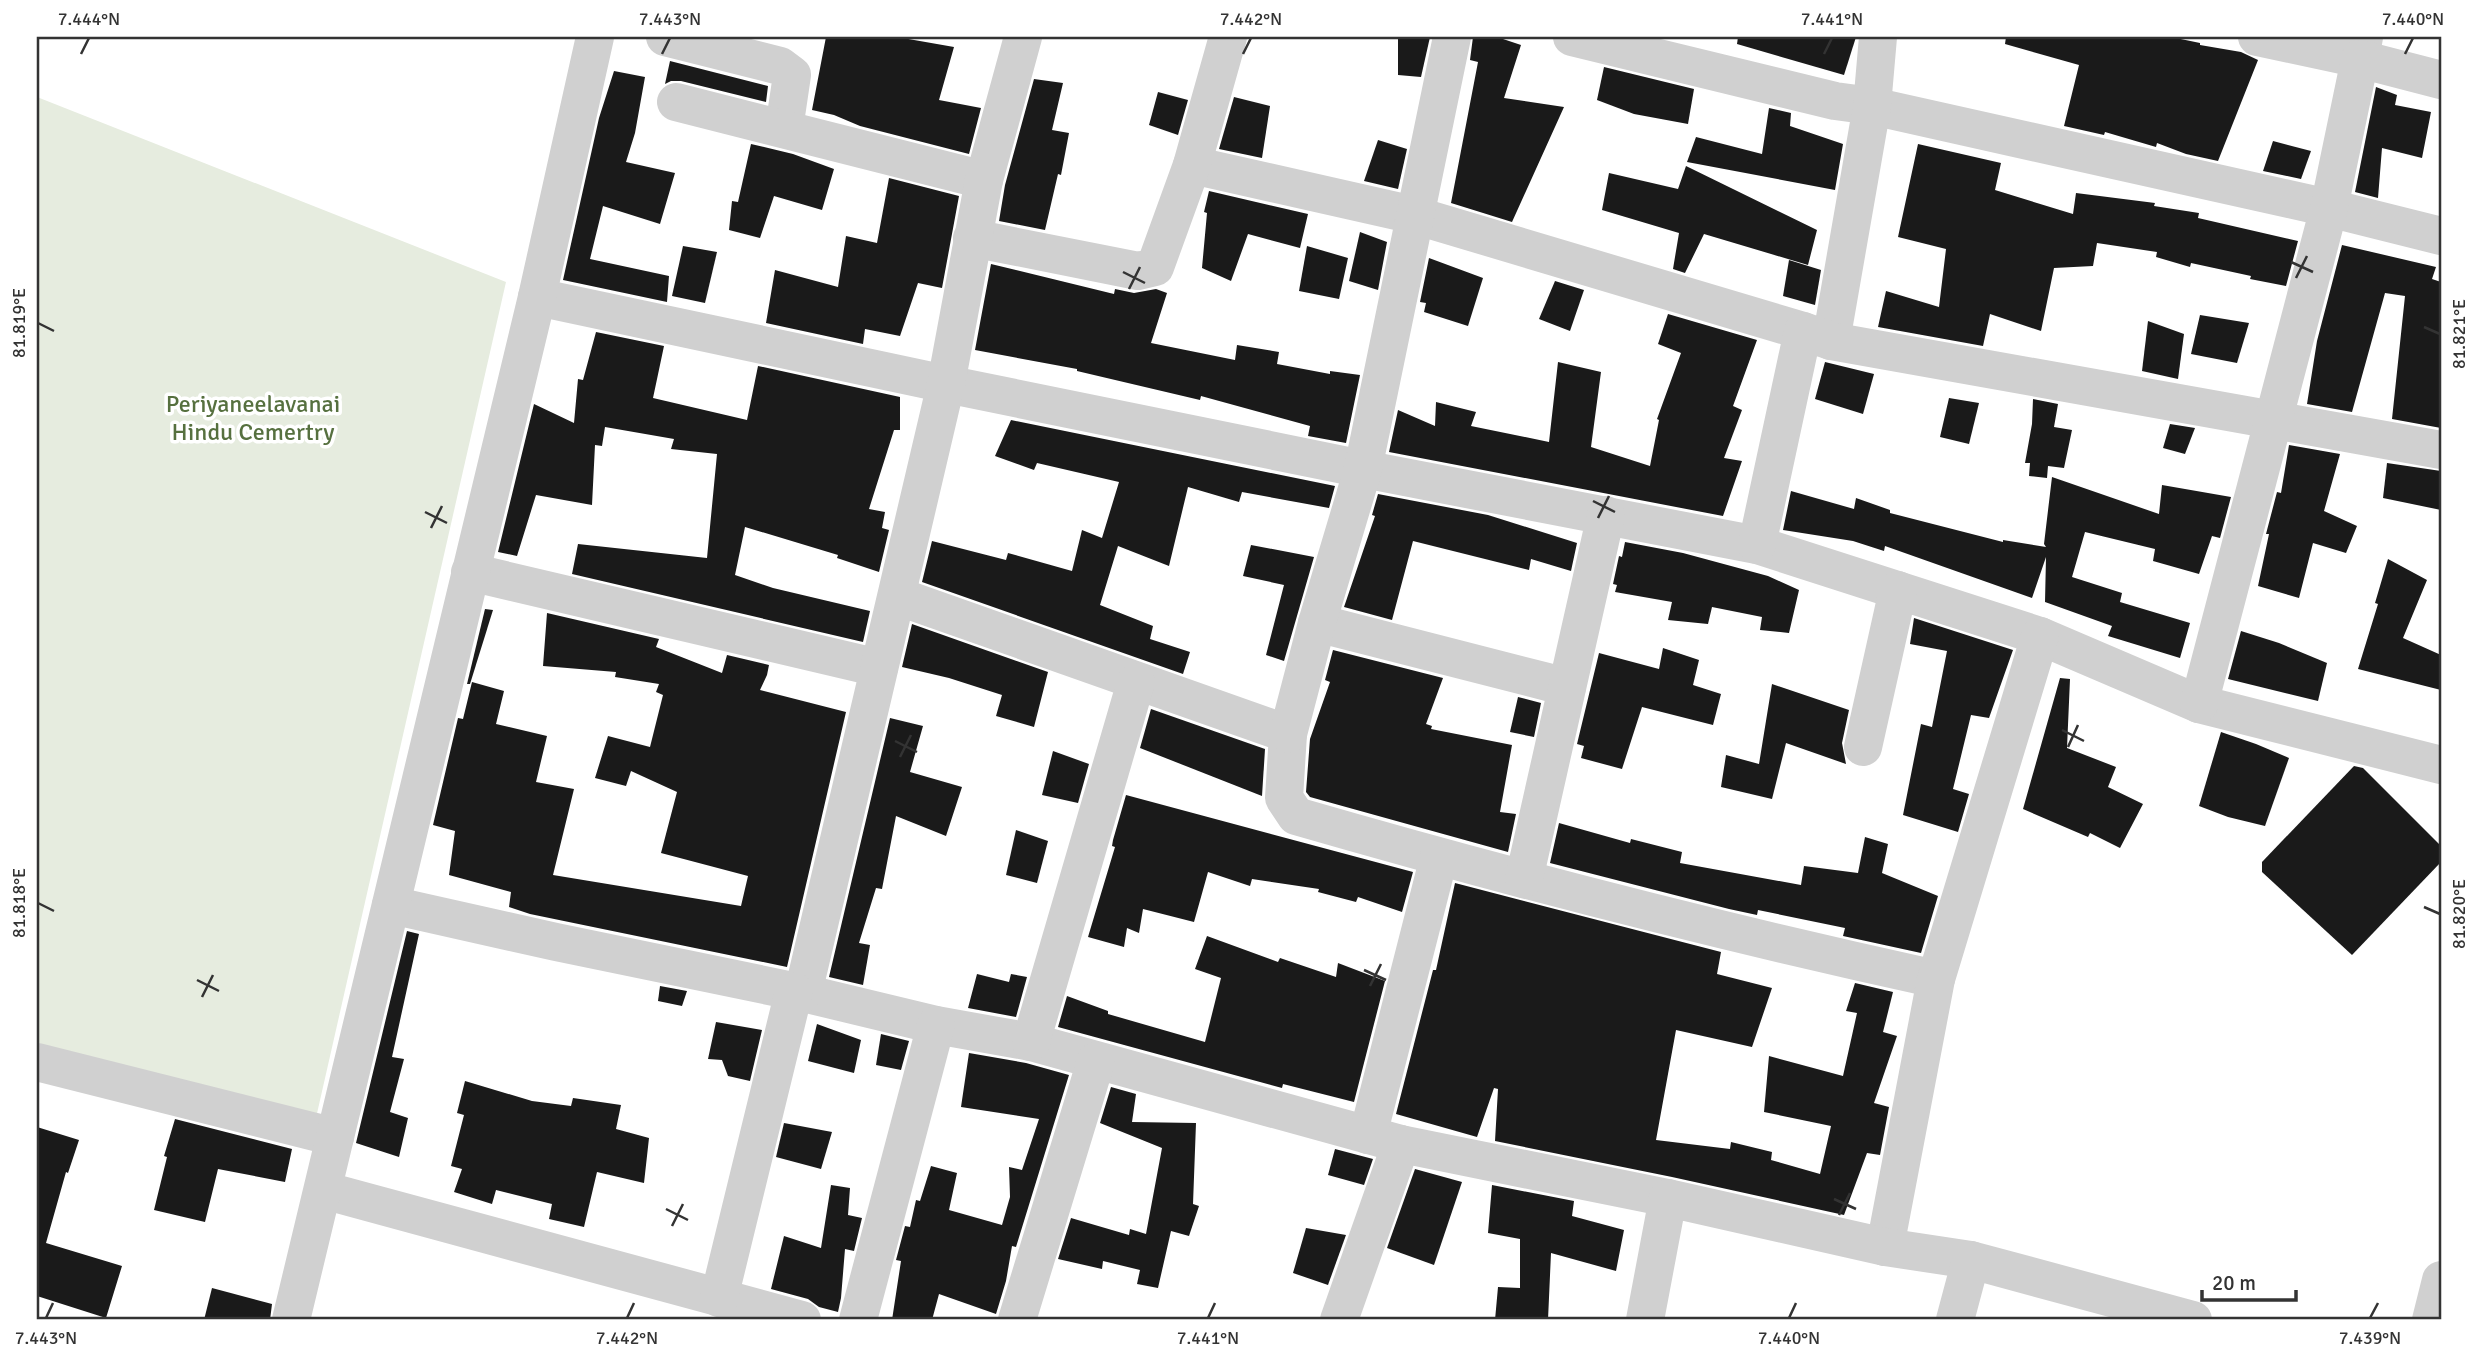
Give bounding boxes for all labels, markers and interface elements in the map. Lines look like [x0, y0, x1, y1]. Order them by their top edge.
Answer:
text: 7.444°N [58, 8, 120, 30]
text: 7.443°N [639, 8, 701, 30]
text: 7.442°N [1220, 8, 1282, 30]
text: 7.441°N [1801, 8, 1863, 30]
text: 7.440°N [2382, 8, 2444, 30]
text: 81.819°E [8, 288, 30, 358]
text: 81.821°E [2448, 299, 2470, 369]
park label: Periyaneelavanai Hindu Cemertry [166, 389, 340, 447]
text: 81.818°E [8, 868, 30, 938]
text: 81.820°E [2448, 879, 2470, 949]
scale bar [2202, 1259, 2296, 1303]
text: 20 m [2212, 1270, 2256, 1296]
text: 7.443°N [15, 1327, 77, 1349]
text: 7.442°N [596, 1327, 658, 1349]
text: 7.441°N [1177, 1327, 1239, 1349]
text: 7.440°N [1758, 1327, 1820, 1349]
text: 7.439°N [2339, 1327, 2401, 1349]

